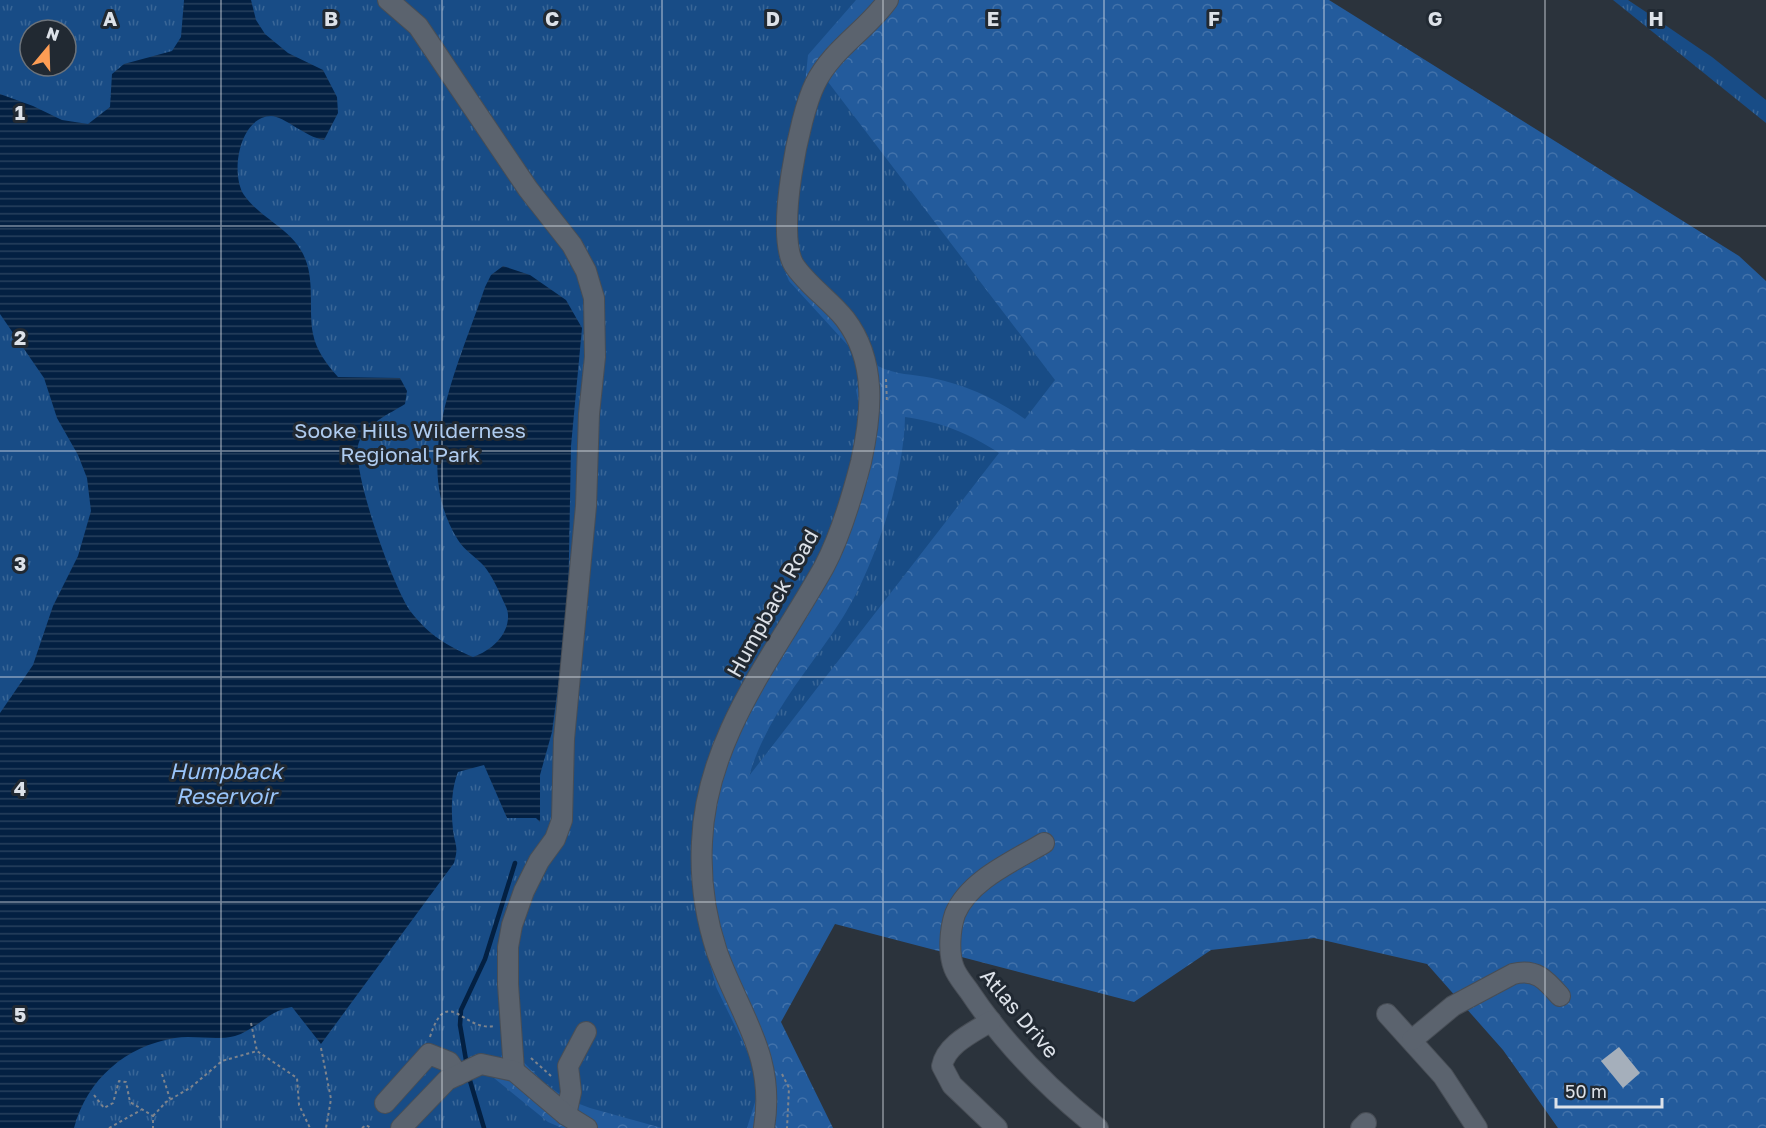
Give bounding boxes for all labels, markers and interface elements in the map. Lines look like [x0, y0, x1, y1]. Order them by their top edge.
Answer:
text: A [103, 6, 117, 30]
text: B [324, 6, 338, 30]
text: C [545, 6, 559, 30]
text: D [766, 6, 780, 30]
text: E [987, 6, 999, 30]
text: F [1208, 6, 1220, 30]
text: G [1428, 6, 1442, 30]
text: H [1648, 6, 1664, 30]
north arrow [18, 18, 78, 78]
text: N [44, 22, 62, 45]
text: 1 [15, 100, 25, 124]
text: 2 [14, 325, 26, 349]
park label: Sooke Hills Wilderness Regional Park [294, 417, 526, 467]
street label: Humpback Road [721, 525, 823, 681]
text: 3 [14, 551, 26, 575]
water label: Humpback Reservoir [169, 757, 285, 809]
text: 4 [14, 776, 26, 800]
street label: Atlas Drive [975, 963, 1065, 1063]
text: 5 [14, 1002, 26, 1026]
scale bar [1556, 1071, 1662, 1109]
text: 50 m [1565, 1080, 1607, 1102]

